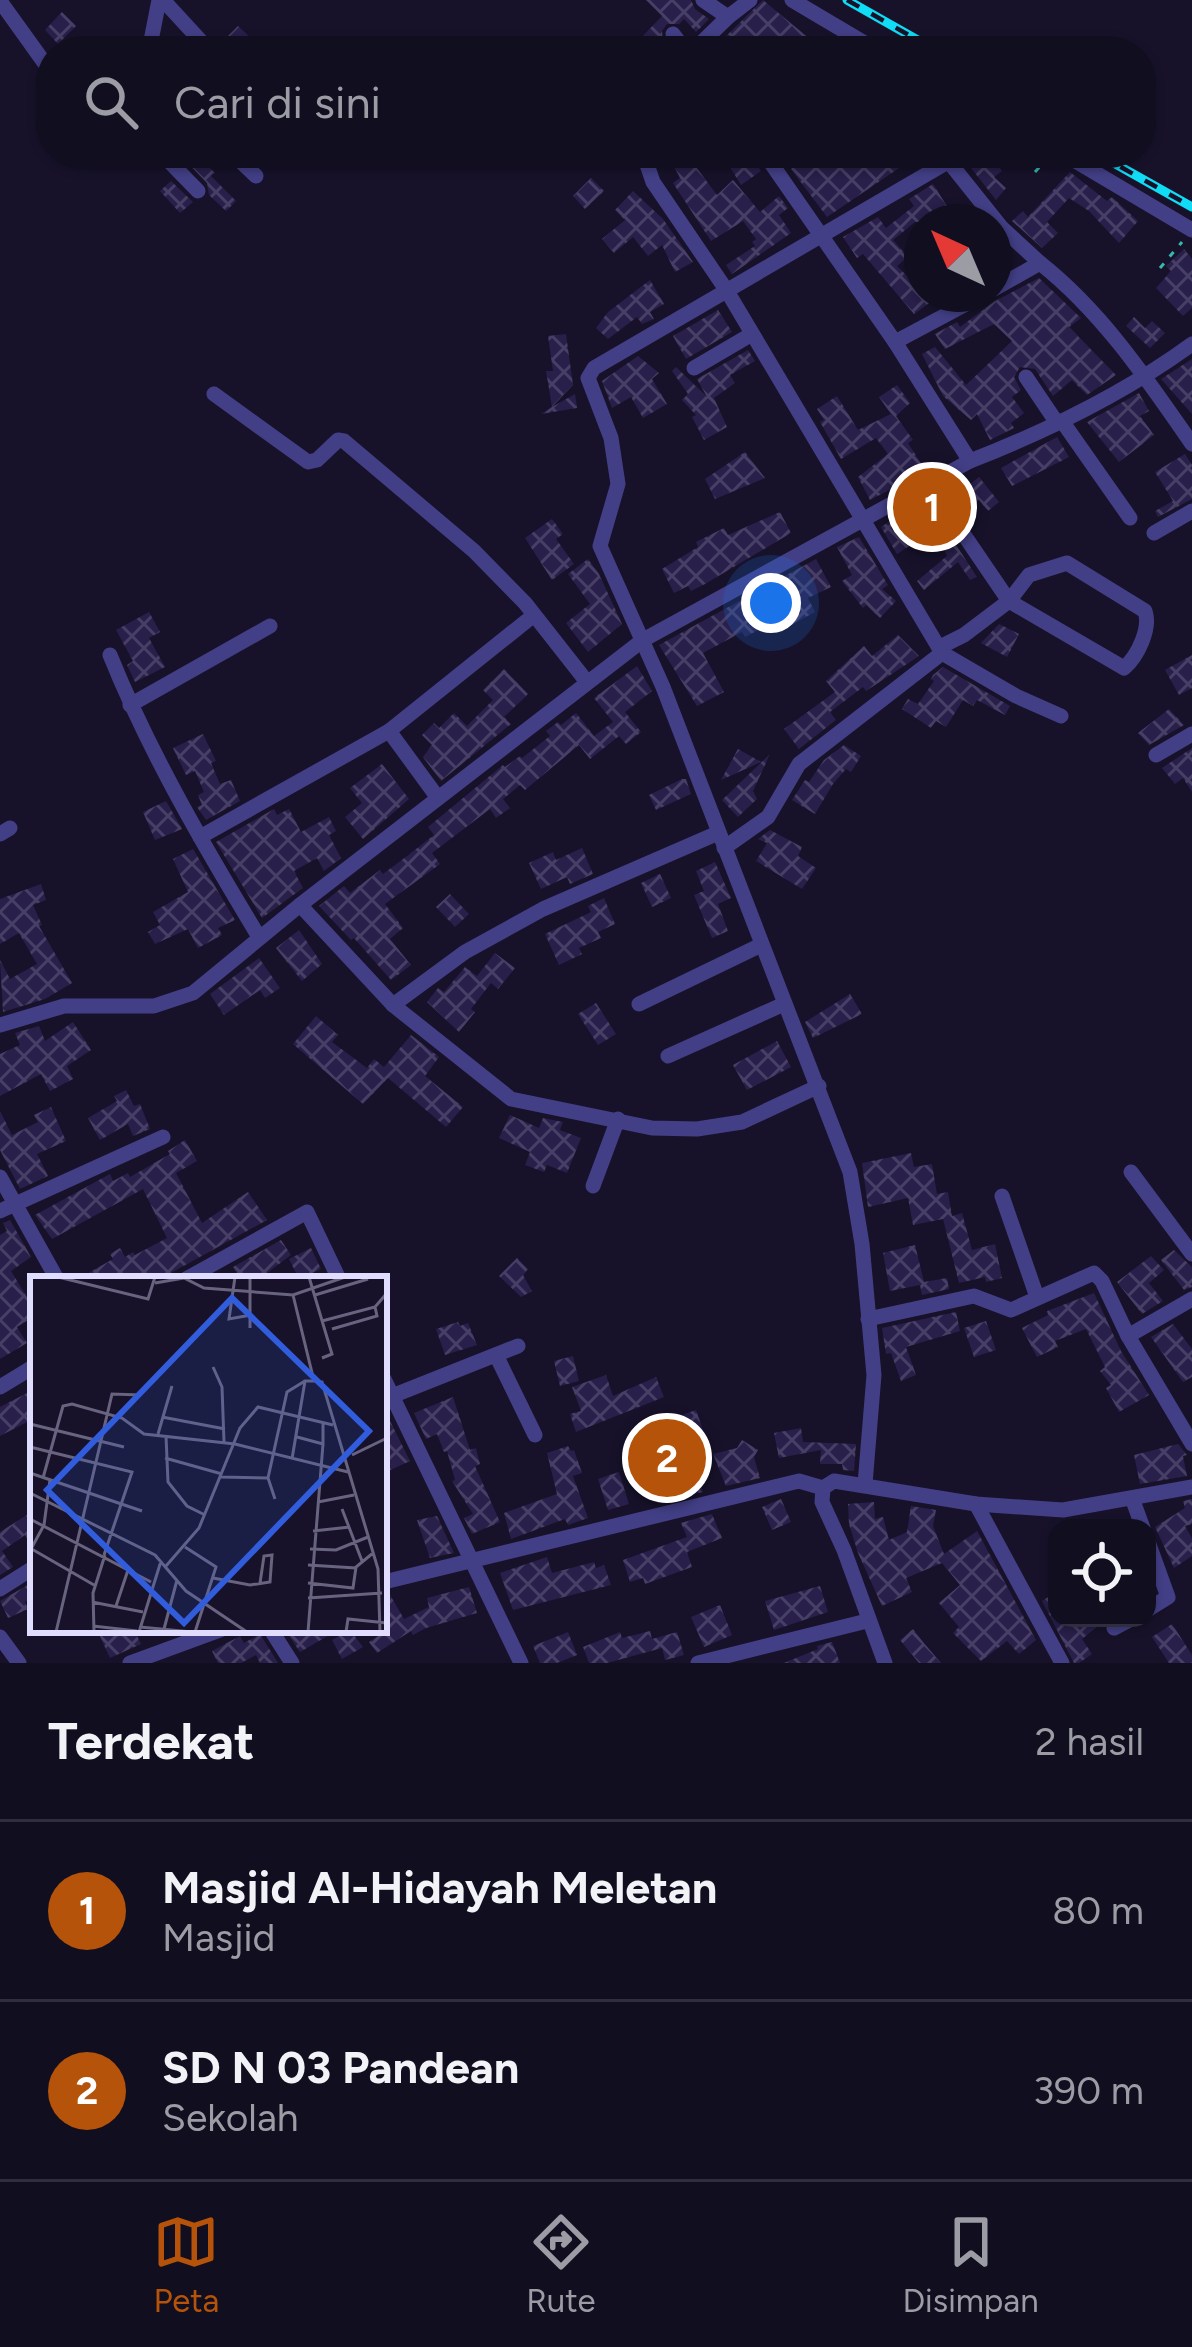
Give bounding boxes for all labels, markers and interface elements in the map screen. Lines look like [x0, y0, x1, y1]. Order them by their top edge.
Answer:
search box [36, 36, 1156, 168]
icon: search [78, 69, 144, 135]
text: Cari di sini [174, 75, 381, 129]
north arrow [904, 204, 1012, 312]
pin: 1 [893, 462, 971, 552]
your location [741, 573, 801, 633]
inset map [30, 1276, 387, 1633]
pin: 2 [628, 1413, 706, 1503]
map controls [1048, 1519, 1156, 1627]
button: locate [1048, 1519, 1156, 1627]
text: Terdekat [48, 1711, 254, 1772]
text: 2 hasil [1035, 1718, 1144, 1765]
text: Masjid Al-Hidayah Meletan [162, 1860, 717, 1914]
text: 1 [79, 1887, 95, 1934]
text: 80 m [1052, 1887, 1144, 1934]
text: Masjid [162, 1914, 275, 1961]
text: SD N 03 Pandean [162, 2040, 519, 2094]
text: 2 [76, 2067, 98, 2114]
text: 390 m [1033, 2067, 1144, 2114]
text: Sekolah [162, 2094, 299, 2141]
tab: Peta [153, 2209, 219, 2320]
tab: Rute [526, 2209, 596, 2320]
tab: Disimpan [902, 2209, 1039, 2320]

